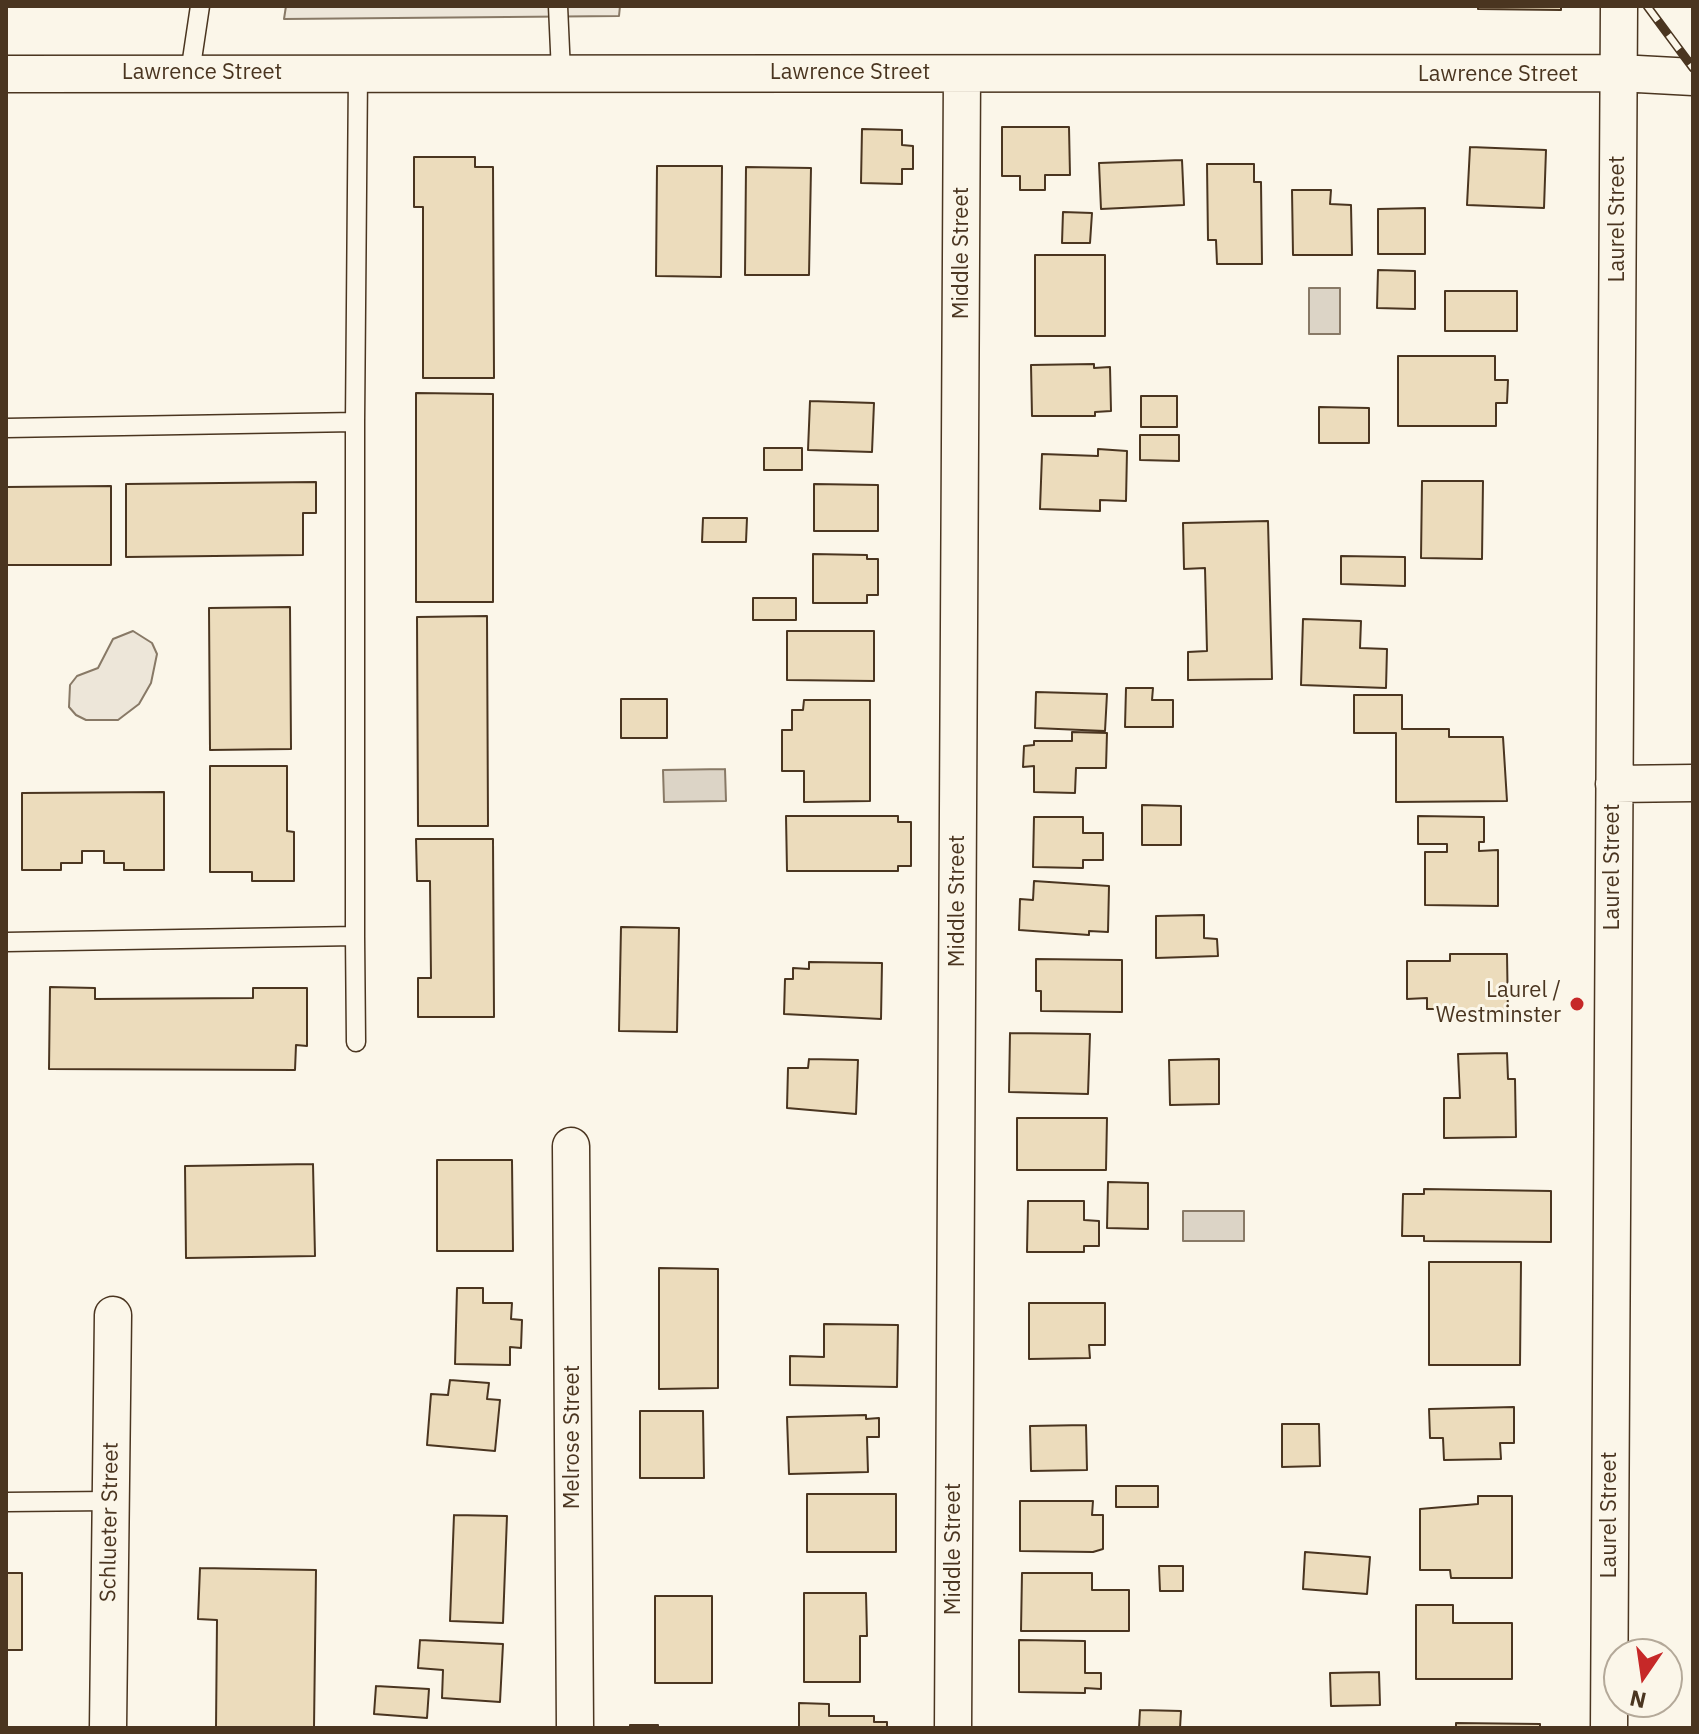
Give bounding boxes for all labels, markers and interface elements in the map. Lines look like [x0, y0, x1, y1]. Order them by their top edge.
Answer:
street label: Lawrence Street [122, 60, 282, 86]
street label: Lawrence Street [770, 60, 930, 86]
street label: Lawrence Street [1418, 62, 1578, 88]
street label: Laurel Street [1605, 156, 1631, 282]
street label: Middle Street [949, 187, 975, 319]
street label: Laurel Street [1600, 804, 1626, 930]
street label: Middle Street [945, 835, 971, 967]
place label: Laurel / Westminster [1436, 978, 1561, 1030]
marker: Laurel / Westminster [1568, 995, 1586, 1013]
street label: Melrose Street [560, 1365, 586, 1509]
street label: Schlueter Street [95, 1442, 125, 1602]
street label: Laurel Street [1597, 1452, 1623, 1578]
street label: Middle Street [941, 1483, 967, 1615]
north arrow [1603, 1638, 1683, 1718]
text: N [1627, 1684, 1649, 1716]

